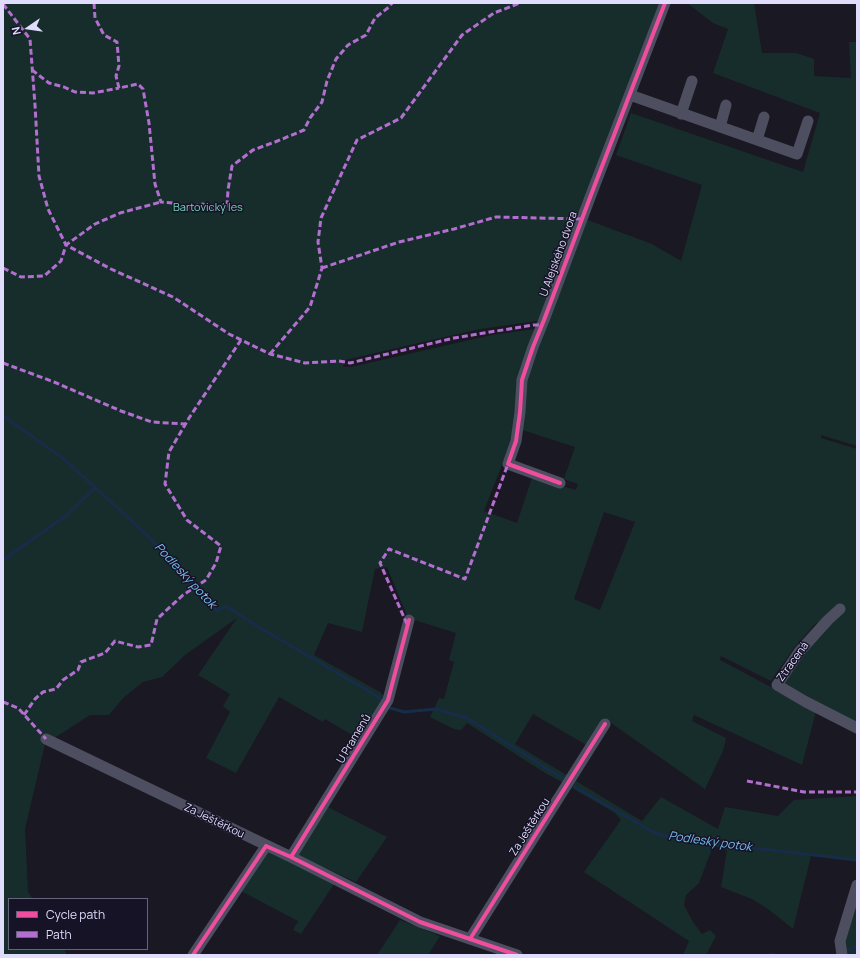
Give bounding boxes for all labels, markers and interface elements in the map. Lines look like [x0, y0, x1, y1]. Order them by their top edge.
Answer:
north arrow [8, 8, 48, 48]
text: N [8, 25, 24, 36]
park label: Bartovický les [173, 201, 243, 215]
street label: U Alejského dvora [537, 210, 581, 298]
water label: Podleský potok [151, 540, 219, 612]
street label: Ztracená [774, 640, 812, 684]
street label: U Pramenů [334, 712, 374, 766]
street label: Za Ještěrkou [507, 796, 553, 858]
street label: Za Ještěrkou [182, 801, 246, 841]
water label: Podleský potok [667, 829, 753, 855]
legend [8, 898, 148, 950]
text: Cycle path [46, 906, 105, 923]
text: Path [46, 926, 72, 943]

